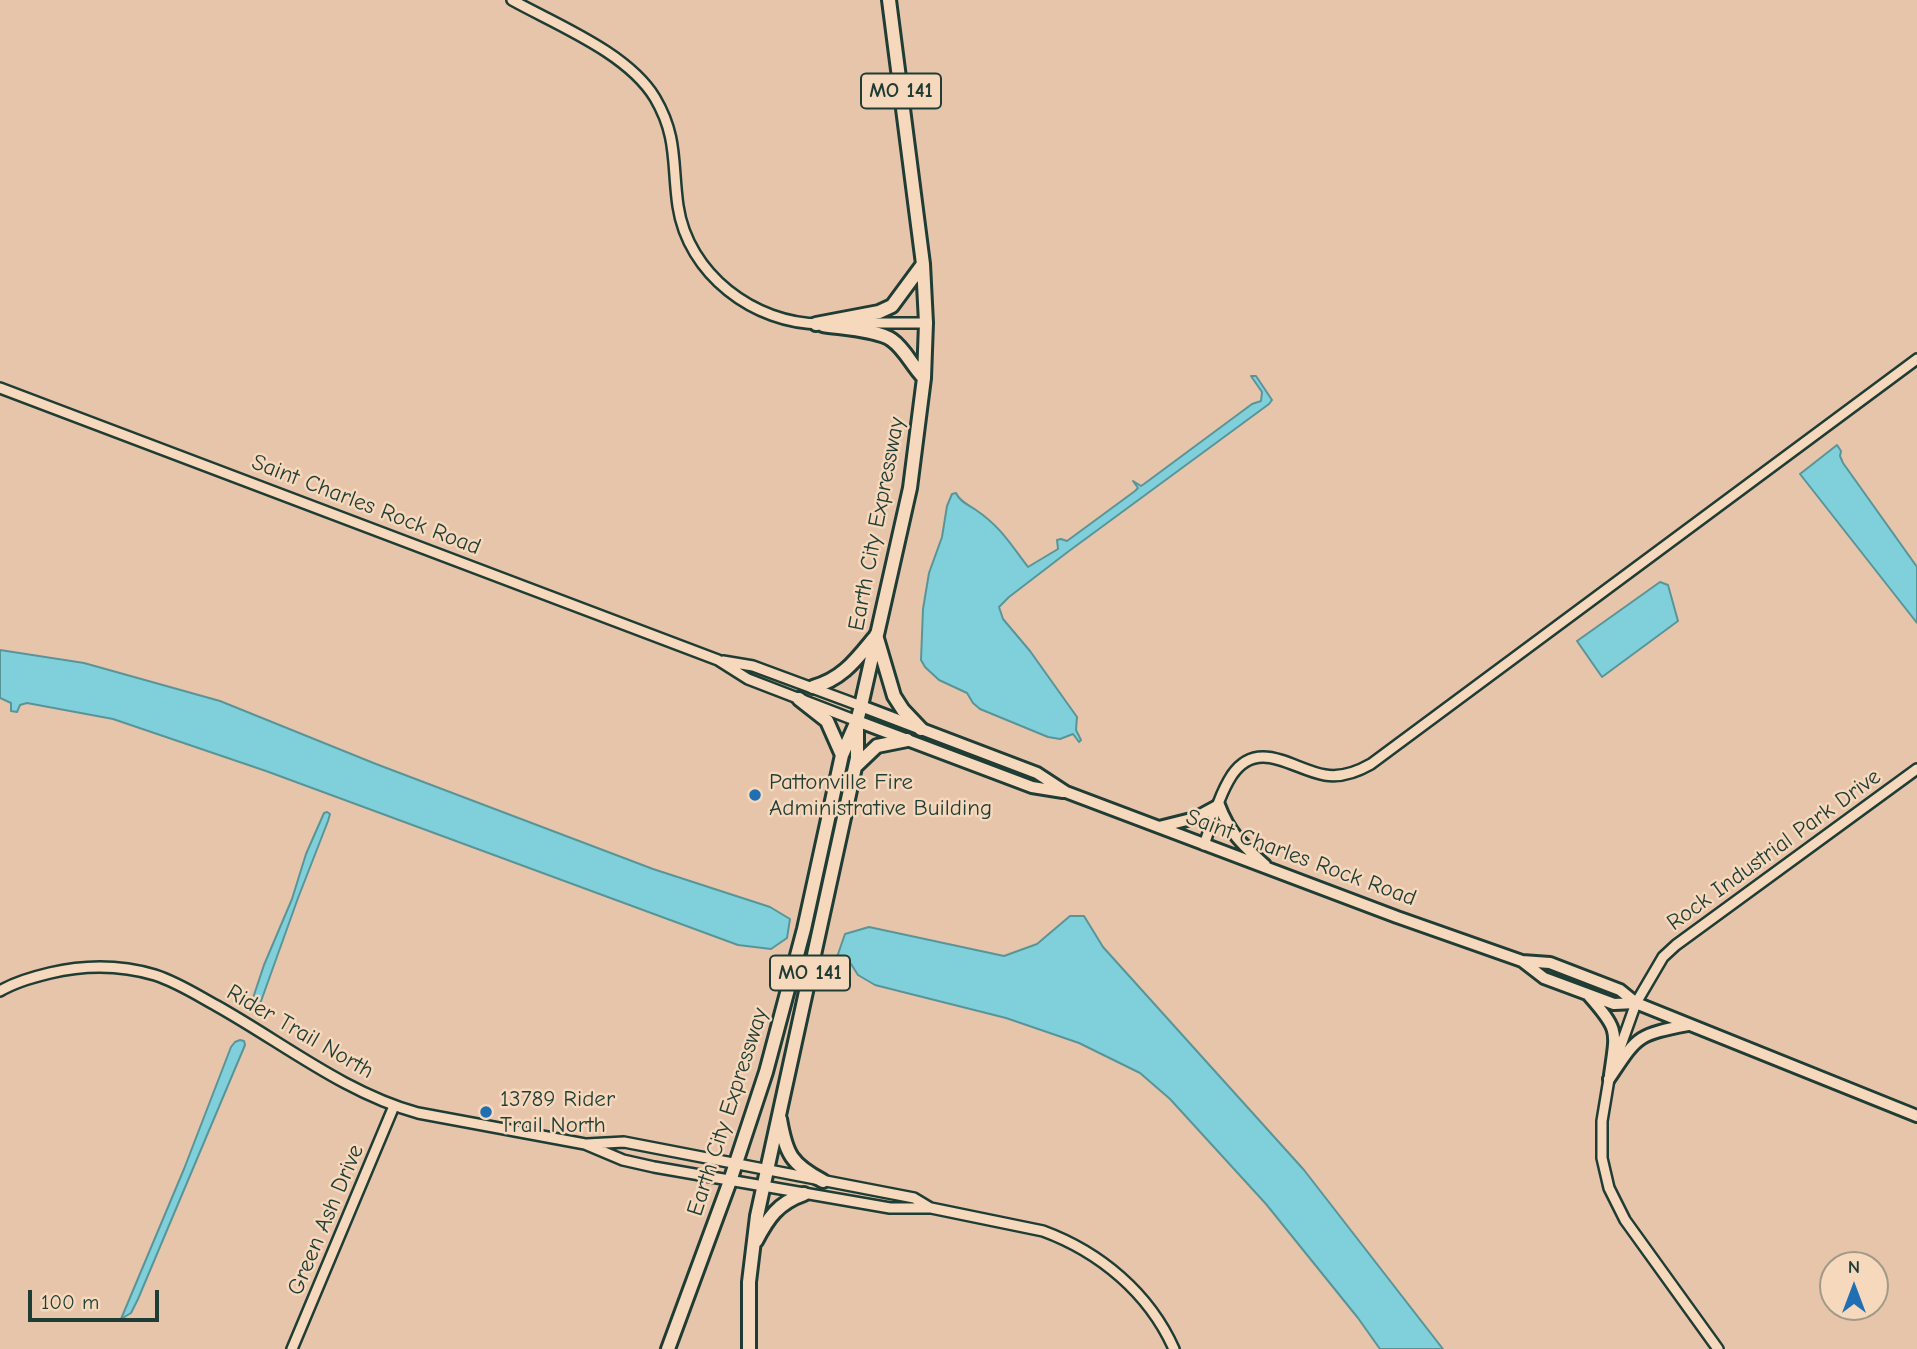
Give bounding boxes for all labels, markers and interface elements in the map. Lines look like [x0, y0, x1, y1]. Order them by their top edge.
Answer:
road number: MO 141 [861, 74, 941, 108]
street label: Earth City Expressway [843, 415, 911, 633]
street label: Saint Charles Rock Road [248, 449, 484, 561]
street label: Rock Industrial Park Drive [1662, 763, 1886, 937]
place label: Pattonville Fire Administrative Building [769, 768, 992, 822]
marker: Pattonville Fire Administrative Building [747, 787, 763, 803]
street label: Saint Charles Rock Road [1182, 803, 1420, 913]
road number: MO 141 [770, 956, 850, 990]
street label: Rider Trail North [222, 979, 378, 1085]
street label: Earth City Expressway [681, 1004, 775, 1220]
place label: 13789 Rider Trail North [500, 1085, 615, 1139]
marker: 13789 Rider Trail North [478, 1104, 494, 1120]
street label: Green Ash Drive [282, 1140, 370, 1300]
north arrow [1819, 1251, 1889, 1321]
text: N [1848, 1256, 1860, 1278]
scale bar [32, 1276, 163, 1320]
text: 100 m [41, 1290, 99, 1314]

